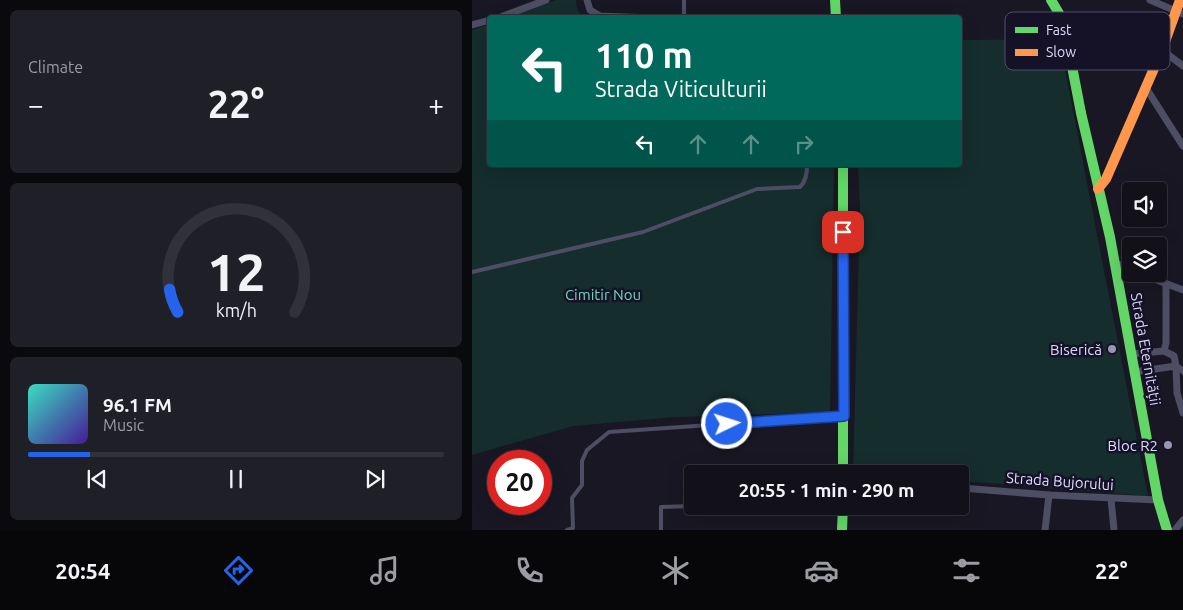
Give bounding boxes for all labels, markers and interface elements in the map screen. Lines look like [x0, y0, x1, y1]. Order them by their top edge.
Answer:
legend [1005, 12, 1170, 70]
text: Fast [1046, 22, 1072, 38]
icon: left [512, 35, 577, 100]
text: 110 m [595, 35, 693, 75]
text: Slow [1046, 44, 1076, 60]
text: Climate [28, 58, 83, 76]
text: Strada Viticulturii [595, 76, 767, 101]
text: 22° [208, 83, 264, 125]
text: − [28, 89, 44, 120]
text: + [428, 89, 444, 120]
icon: left [631, 130, 659, 158]
icon: ahead [684, 130, 712, 158]
icon: ahead [737, 130, 765, 158]
icon: right [790, 130, 818, 158]
map controls [1122, 182, 1167, 282]
button: sound [1122, 182, 1167, 227]
pin [822, 211, 864, 253]
icon: arrive [829, 218, 857, 246]
button: layers [1122, 237, 1167, 282]
text: 12 [207, 243, 265, 301]
park label: Cimitir Nou [565, 286, 641, 303]
street label: Strada Eternității [1128, 291, 1164, 407]
text: km/h [215, 300, 257, 320]
place label: Biserică [1050, 341, 1102, 358]
marker: Biserică [1106, 343, 1118, 355]
text: 96.1 FM [103, 394, 172, 416]
position arrow [700, 397, 752, 449]
text: Music [103, 416, 144, 434]
place label: Bloc R2 [1108, 437, 1158, 454]
marker: Bloc R2 [1162, 439, 1174, 451]
speed limit sign: 20 [487, 450, 552, 515]
icon: previous [83, 465, 111, 493]
icon: pause [222, 465, 250, 493]
icon: next [361, 465, 389, 493]
street label: Strada Bujorului [1006, 469, 1114, 493]
text: 20:55 · 1 min · 290 m [739, 479, 914, 501]
icon: directions [221, 553, 256, 588]
icon: music [367, 553, 402, 588]
icon: phone [512, 553, 547, 588]
icon: climate [658, 553, 693, 588]
icon: car [804, 553, 839, 588]
icon: filters [949, 553, 984, 588]
text: 20:54 [55, 558, 110, 583]
text: 22° [1095, 558, 1128, 583]

